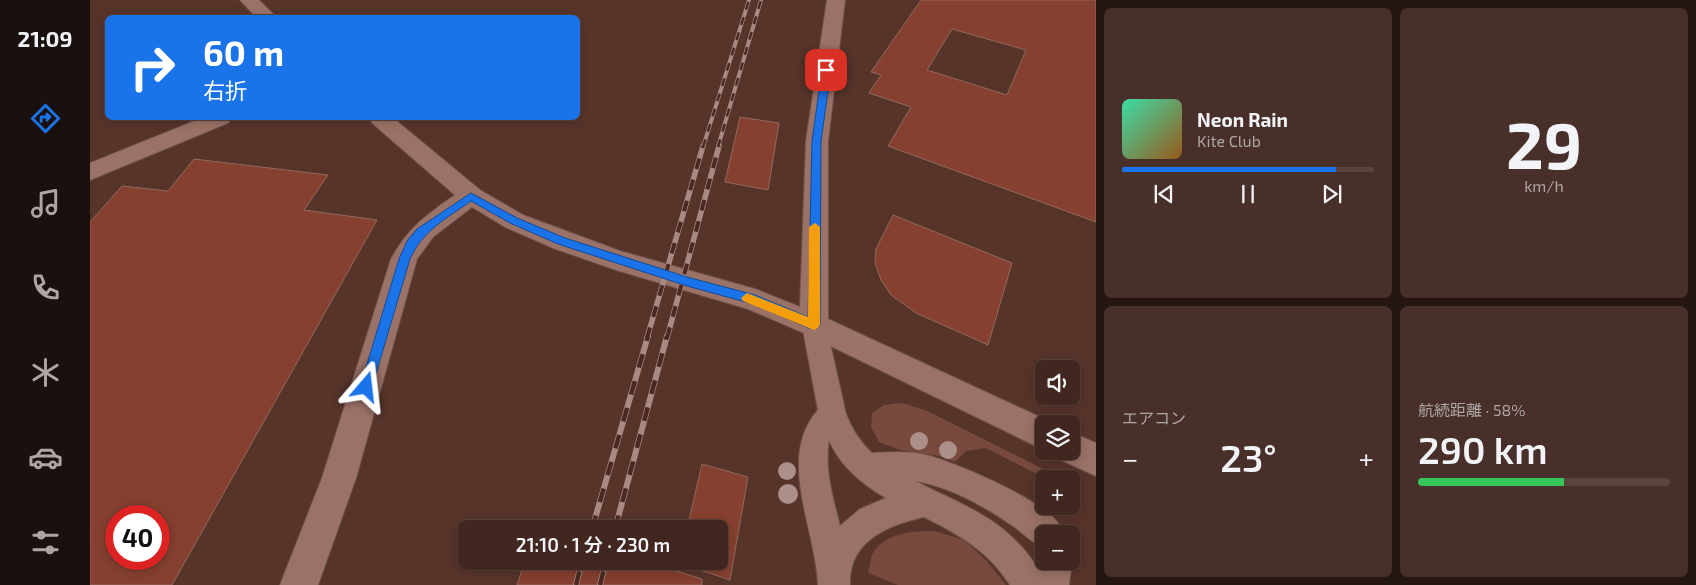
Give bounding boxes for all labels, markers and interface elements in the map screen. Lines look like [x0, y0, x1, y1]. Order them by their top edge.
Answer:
text: 21:09 [18, 25, 72, 51]
text: 60 m [203, 31, 284, 73]
icon: right [120, 35, 185, 100]
pin [805, 49, 847, 91]
icon: arrive [812, 56, 840, 84]
text: 右折 [203, 77, 247, 103]
icon: directions [28, 101, 63, 136]
text: 29 [1506, 104, 1582, 182]
text: Neon Rain [1197, 108, 1288, 131]
text: Kite Club [1197, 131, 1261, 150]
text: km/h [1524, 176, 1564, 195]
icon: previous [1150, 180, 1178, 208]
icon: pause [1234, 180, 1262, 208]
icon: next [1318, 180, 1346, 208]
icon: music [28, 186, 63, 221]
icon: phone [28, 270, 63, 305]
icon: climate [28, 355, 63, 390]
position arrow [339, 360, 391, 412]
map controls [1035, 360, 1080, 570]
button: sound [1035, 360, 1080, 405]
text: 航続距離 · 58% [1418, 400, 1526, 419]
text: エアコン [1122, 408, 1186, 427]
button: layers [1035, 415, 1080, 460]
text: 290 km [1418, 426, 1548, 472]
text: 23° [1220, 434, 1277, 480]
icon: car [28, 440, 63, 475]
text: − [1122, 441, 1138, 475]
text: + [1359, 441, 1374, 475]
button: + [1035, 470, 1080, 515]
speed limit sign: 40 [105, 505, 170, 570]
icon: filters [28, 525, 63, 560]
button: − [1035, 525, 1080, 570]
text: 21:10 · 1 分 · 230 m [516, 533, 670, 556]

